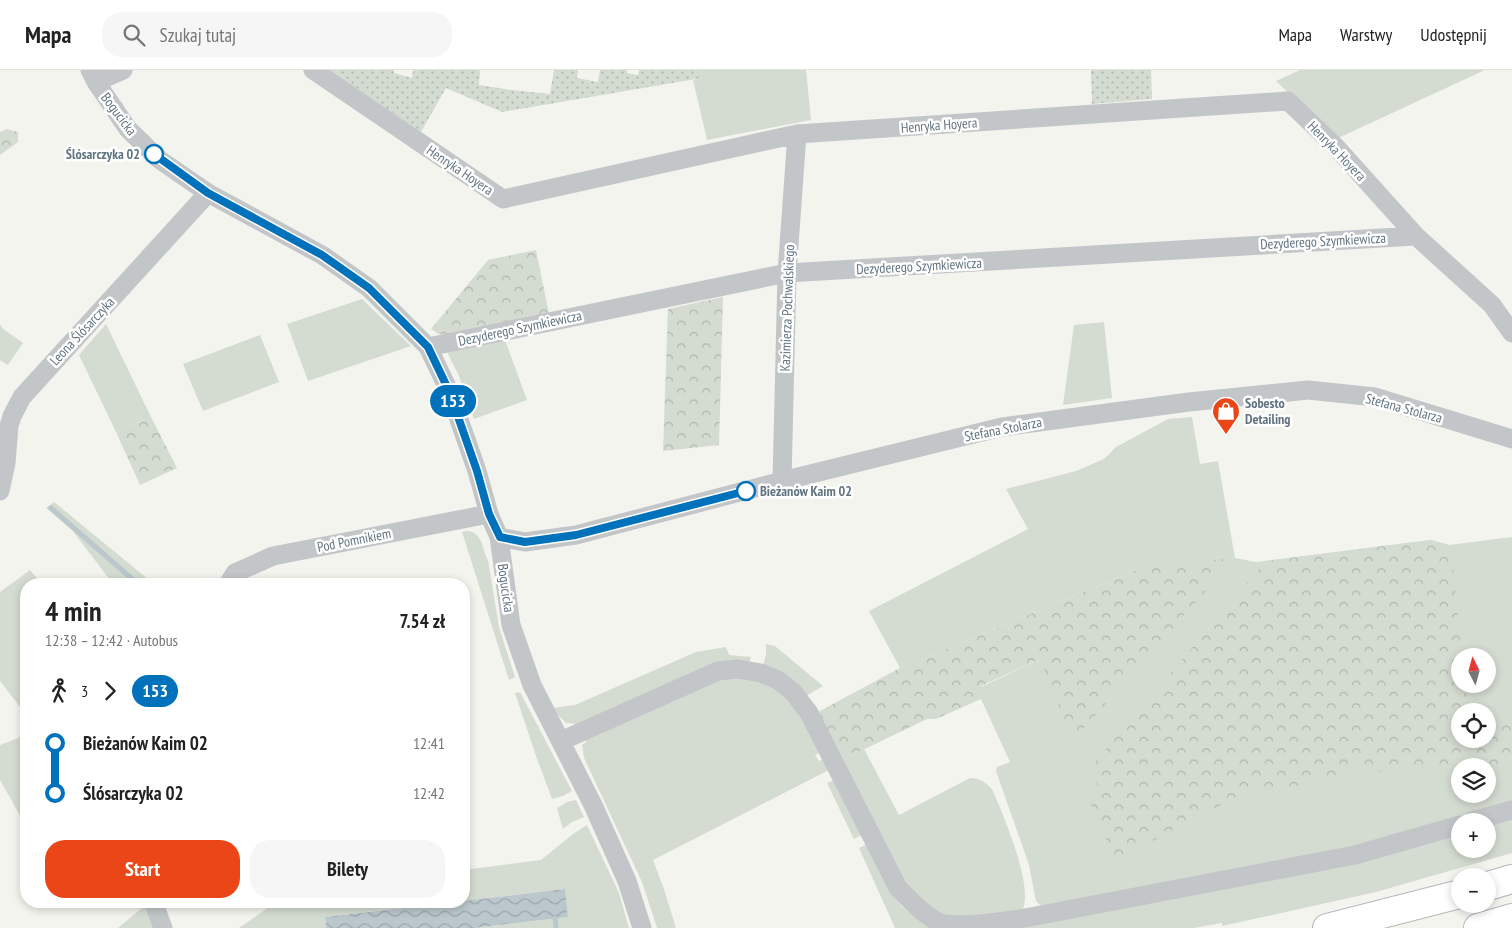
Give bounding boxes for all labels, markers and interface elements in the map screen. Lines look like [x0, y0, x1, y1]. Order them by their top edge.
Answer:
search box [102, 12, 452, 57]
text: Mapa [25, 19, 72, 50]
icon: search [120, 21, 148, 49]
text: Szukaj tutaj [160, 23, 236, 47]
text: Mapa [1278, 23, 1312, 46]
text: Warstwy [1340, 23, 1392, 46]
text: Udostępnij [1420, 23, 1487, 46]
street label: Bogucicka [97, 89, 141, 139]
street label: Henryka Hoyera [900, 113, 978, 137]
street label: Henryka Hoyera [1304, 117, 1370, 185]
street label: Henryka Hoyera [423, 141, 497, 199]
marker: Ślósarczyka 02 [144, 144, 164, 164]
place label: Ślósarczyka 02 [66, 145, 140, 163]
street label: Dezyderego Szymkiewicza [1260, 229, 1386, 253]
street label: Kazimierza Pochwalskiego [776, 244, 798, 372]
street label: Dezyderego Szymkiewicza [856, 254, 982, 278]
street label: Leona Ślósarczyka [46, 293, 118, 369]
street label: Dezyderego Szymkiewicza [457, 306, 583, 350]
line badge: 153 [424, 385, 482, 417]
text: 153 [440, 389, 466, 412]
street label: Stefana Stolarza [1364, 389, 1444, 427]
place label: Sobesto Detailing [1245, 394, 1291, 428]
shop icon: Sobesto Detailing [1211, 396, 1241, 435]
street label: Stefana Stolarza [963, 413, 1043, 445]
marker: Bieżanów Kaim 02 [736, 481, 756, 501]
place label: Bieżanów Kaim 02 [760, 482, 852, 500]
street label: Pod Pomnikiem [316, 524, 392, 556]
street label: Bogucicka [494, 563, 518, 613]
text: 4 min [45, 592, 102, 629]
text: 7.54 zł [399, 609, 445, 633]
text: 12:38 – 12:42 · Autobus [45, 630, 178, 650]
north arrow [1451, 648, 1496, 692]
map controls [1451, 648, 1496, 913]
icon: walk [45, 677, 73, 705]
icon: forward [96, 677, 124, 705]
text: 153 [142, 679, 168, 702]
text: 3 [81, 681, 88, 701]
button: locate [1451, 703, 1496, 748]
text: Bieżanów Kaim 02 [83, 731, 208, 755]
text: 12:41 [413, 733, 445, 753]
button: layers [1451, 758, 1496, 803]
text: Ślósarczyka 02 [83, 781, 184, 805]
text: 12:42 [413, 783, 445, 803]
button: + [1451, 813, 1496, 858]
button: Start [45, 840, 240, 898]
button: Bilety [250, 840, 445, 898]
button: − [1451, 868, 1496, 913]

